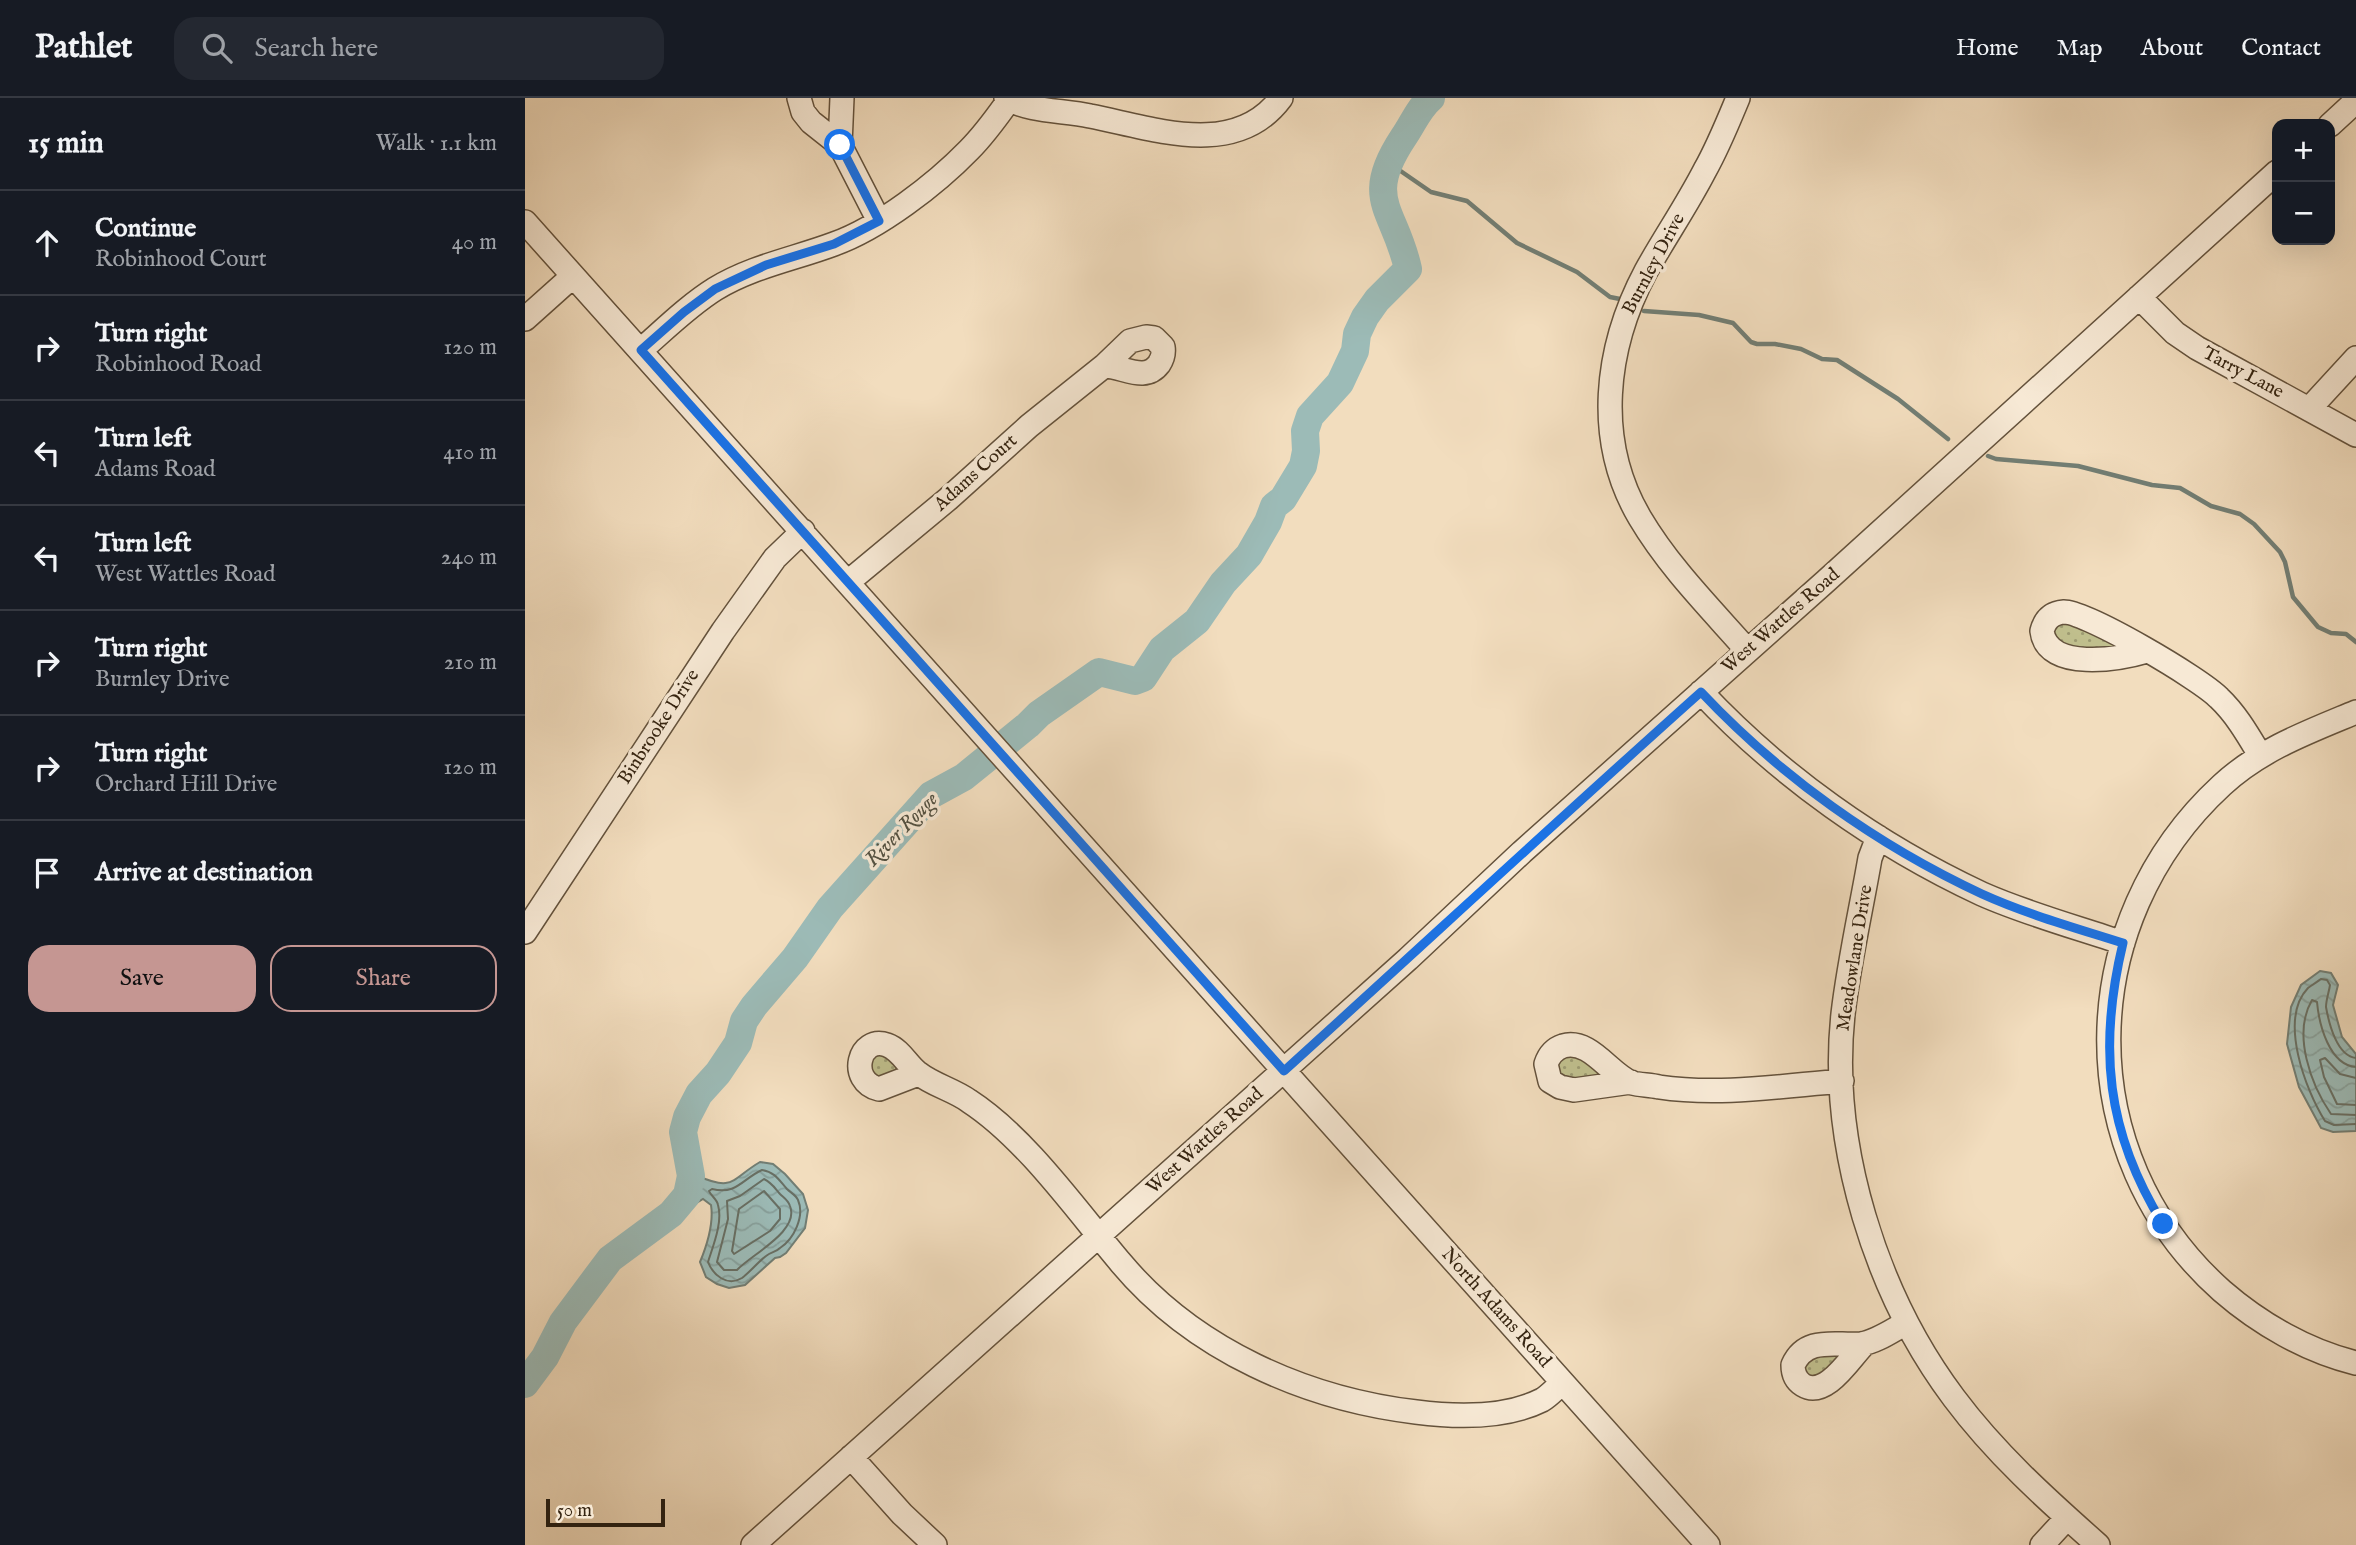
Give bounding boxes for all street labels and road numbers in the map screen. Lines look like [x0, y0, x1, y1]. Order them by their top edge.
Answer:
street label: Burnley Drive [1617, 209, 1691, 319]
street label: Tarry Lane [2198, 342, 2288, 405]
street label: Adams Court [929, 429, 1023, 517]
street label: West Wattles Road [1717, 562, 1846, 679]
street label: Binbrooke Drive [613, 665, 705, 789]
street label: Meadowlane Drive [1832, 883, 1878, 1033]
street label: West Wattles Road [1142, 1082, 1269, 1200]
street label: North Adams Road [1436, 1243, 1557, 1374]

